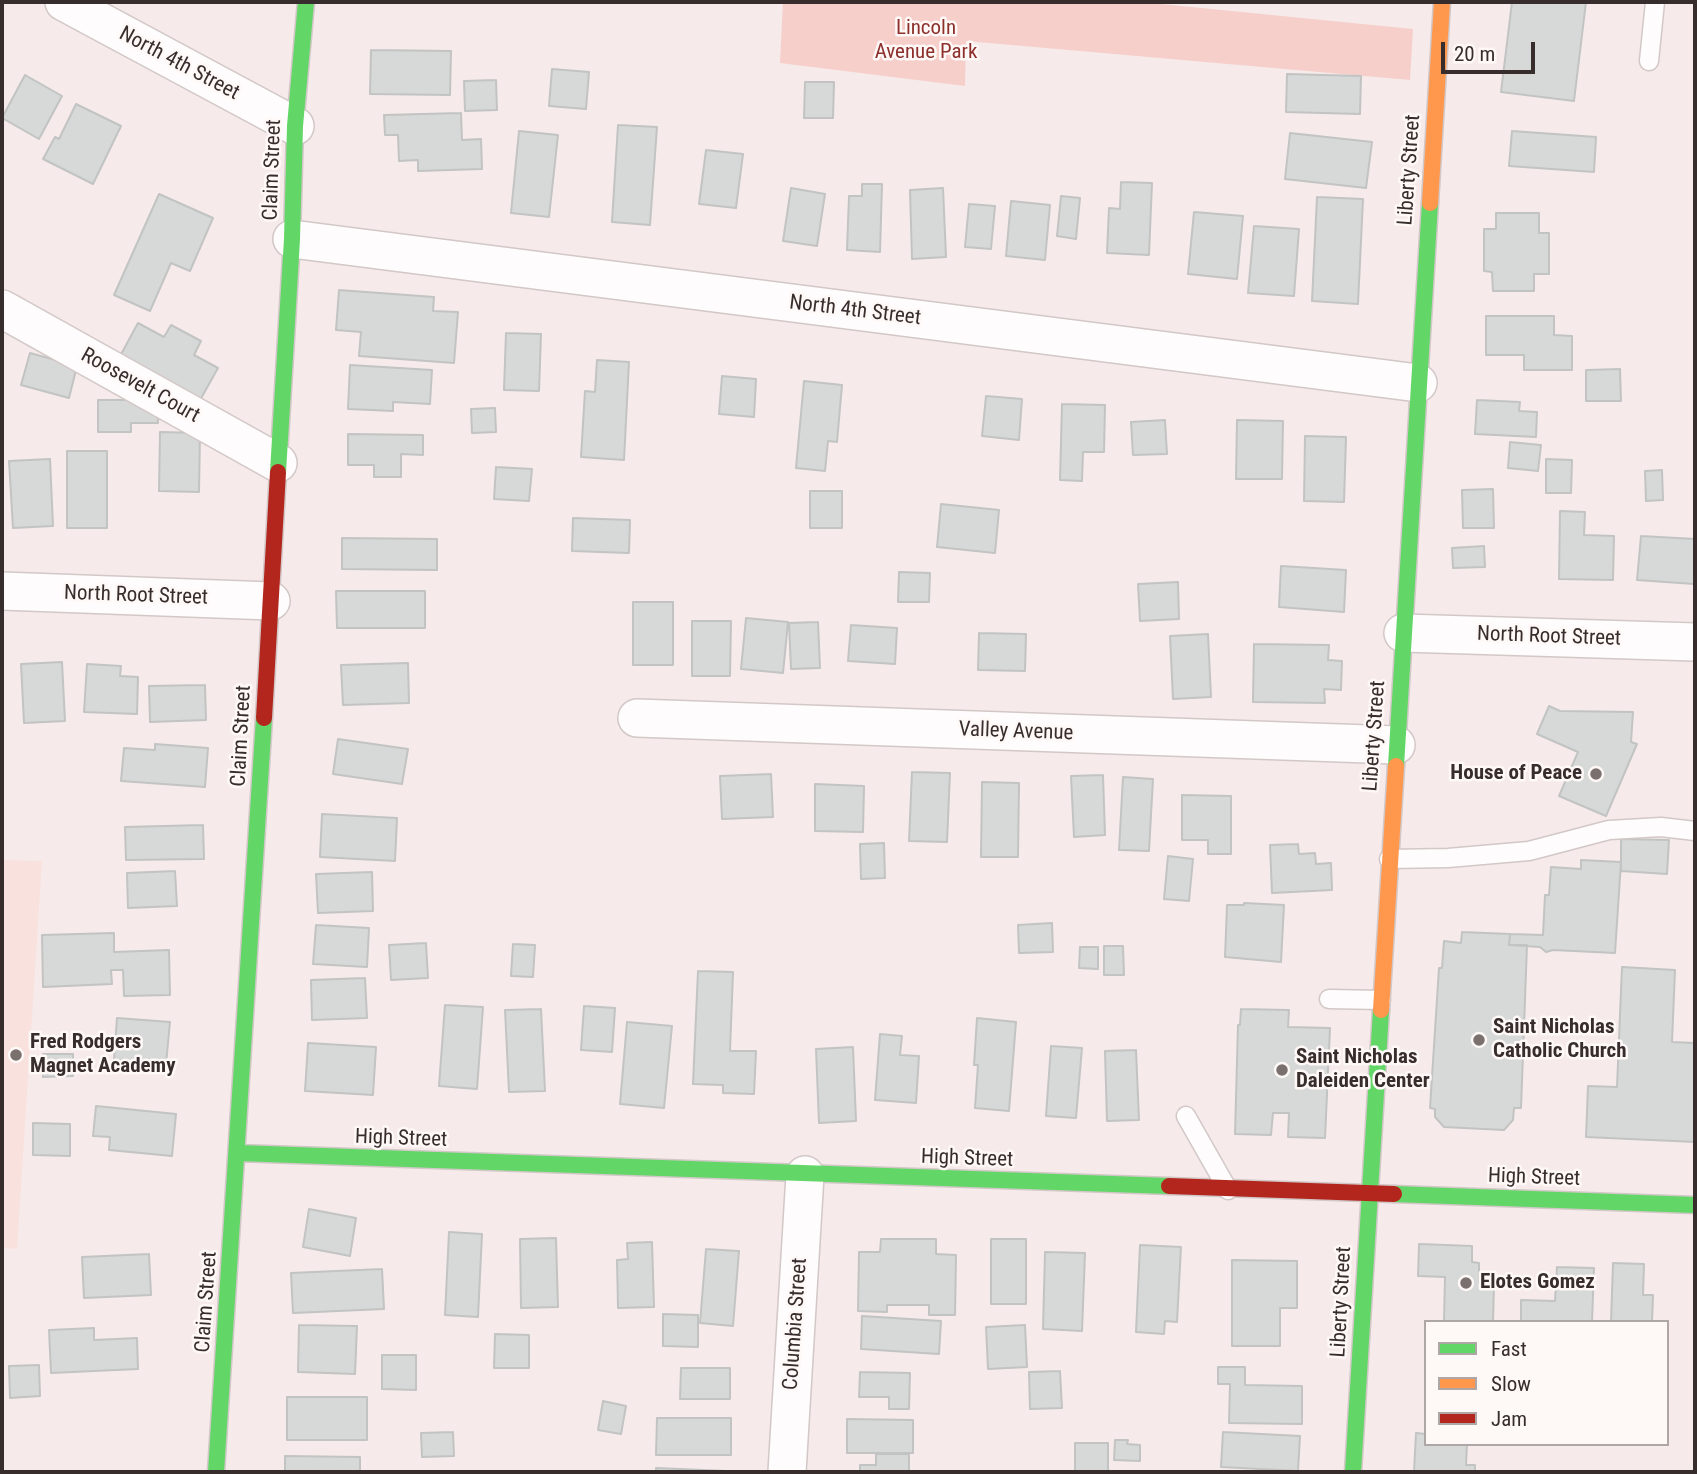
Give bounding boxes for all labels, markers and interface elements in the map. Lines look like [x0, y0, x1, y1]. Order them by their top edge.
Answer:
park label: Lincoln Avenue Park [875, 16, 977, 66]
street label: North 4th Street [115, 22, 243, 106]
scale bar [1445, 28, 1540, 72]
text: 20 m [1454, 42, 1495, 66]
street label: Liberty Street [1394, 114, 1426, 226]
street label: Claim Street [259, 119, 287, 221]
street label: North 4th Street [788, 290, 922, 332]
street label: Roosevelt Court [76, 343, 204, 429]
street label: North Root Street [64, 581, 208, 611]
street label: North Root Street [1477, 622, 1621, 652]
street label: Liberty Street [1359, 680, 1391, 792]
street label: Claim Street [227, 685, 257, 787]
street label: Valley Avenue [958, 717, 1074, 747]
place label: House of Peace [1450, 761, 1582, 787]
marker: House of Peace [1588, 766, 1604, 782]
place label: Saint Nicholas Catholic Church [1493, 1015, 1627, 1065]
place label: Fred Rodgers Magnet Academy [30, 1030, 176, 1080]
marker: Saint Nicholas Catholic Church [1471, 1032, 1487, 1048]
place label: Saint Nicholas Daleiden Center [1296, 1045, 1430, 1095]
marker: Fred Rodgers Magnet Academy [8, 1047, 24, 1063]
marker: Saint Nicholas Daleiden Center [1274, 1062, 1290, 1078]
street label: High Street [354, 1125, 448, 1153]
street label: High Street [920, 1145, 1014, 1173]
street label: High Street [1487, 1164, 1581, 1192]
street label: Liberty Street [1327, 1246, 1357, 1358]
street label: Claim Street [191, 1251, 223, 1353]
street label: Columbia Street [779, 1257, 813, 1391]
place label: Elotes Gomez [1480, 1270, 1595, 1296]
marker: Elotes Gomez [1458, 1275, 1474, 1291]
legend [1424, 1320, 1669, 1446]
text: Fast [1491, 1337, 1527, 1361]
text: Slow [1491, 1372, 1531, 1396]
text: Jam [1491, 1407, 1527, 1431]

